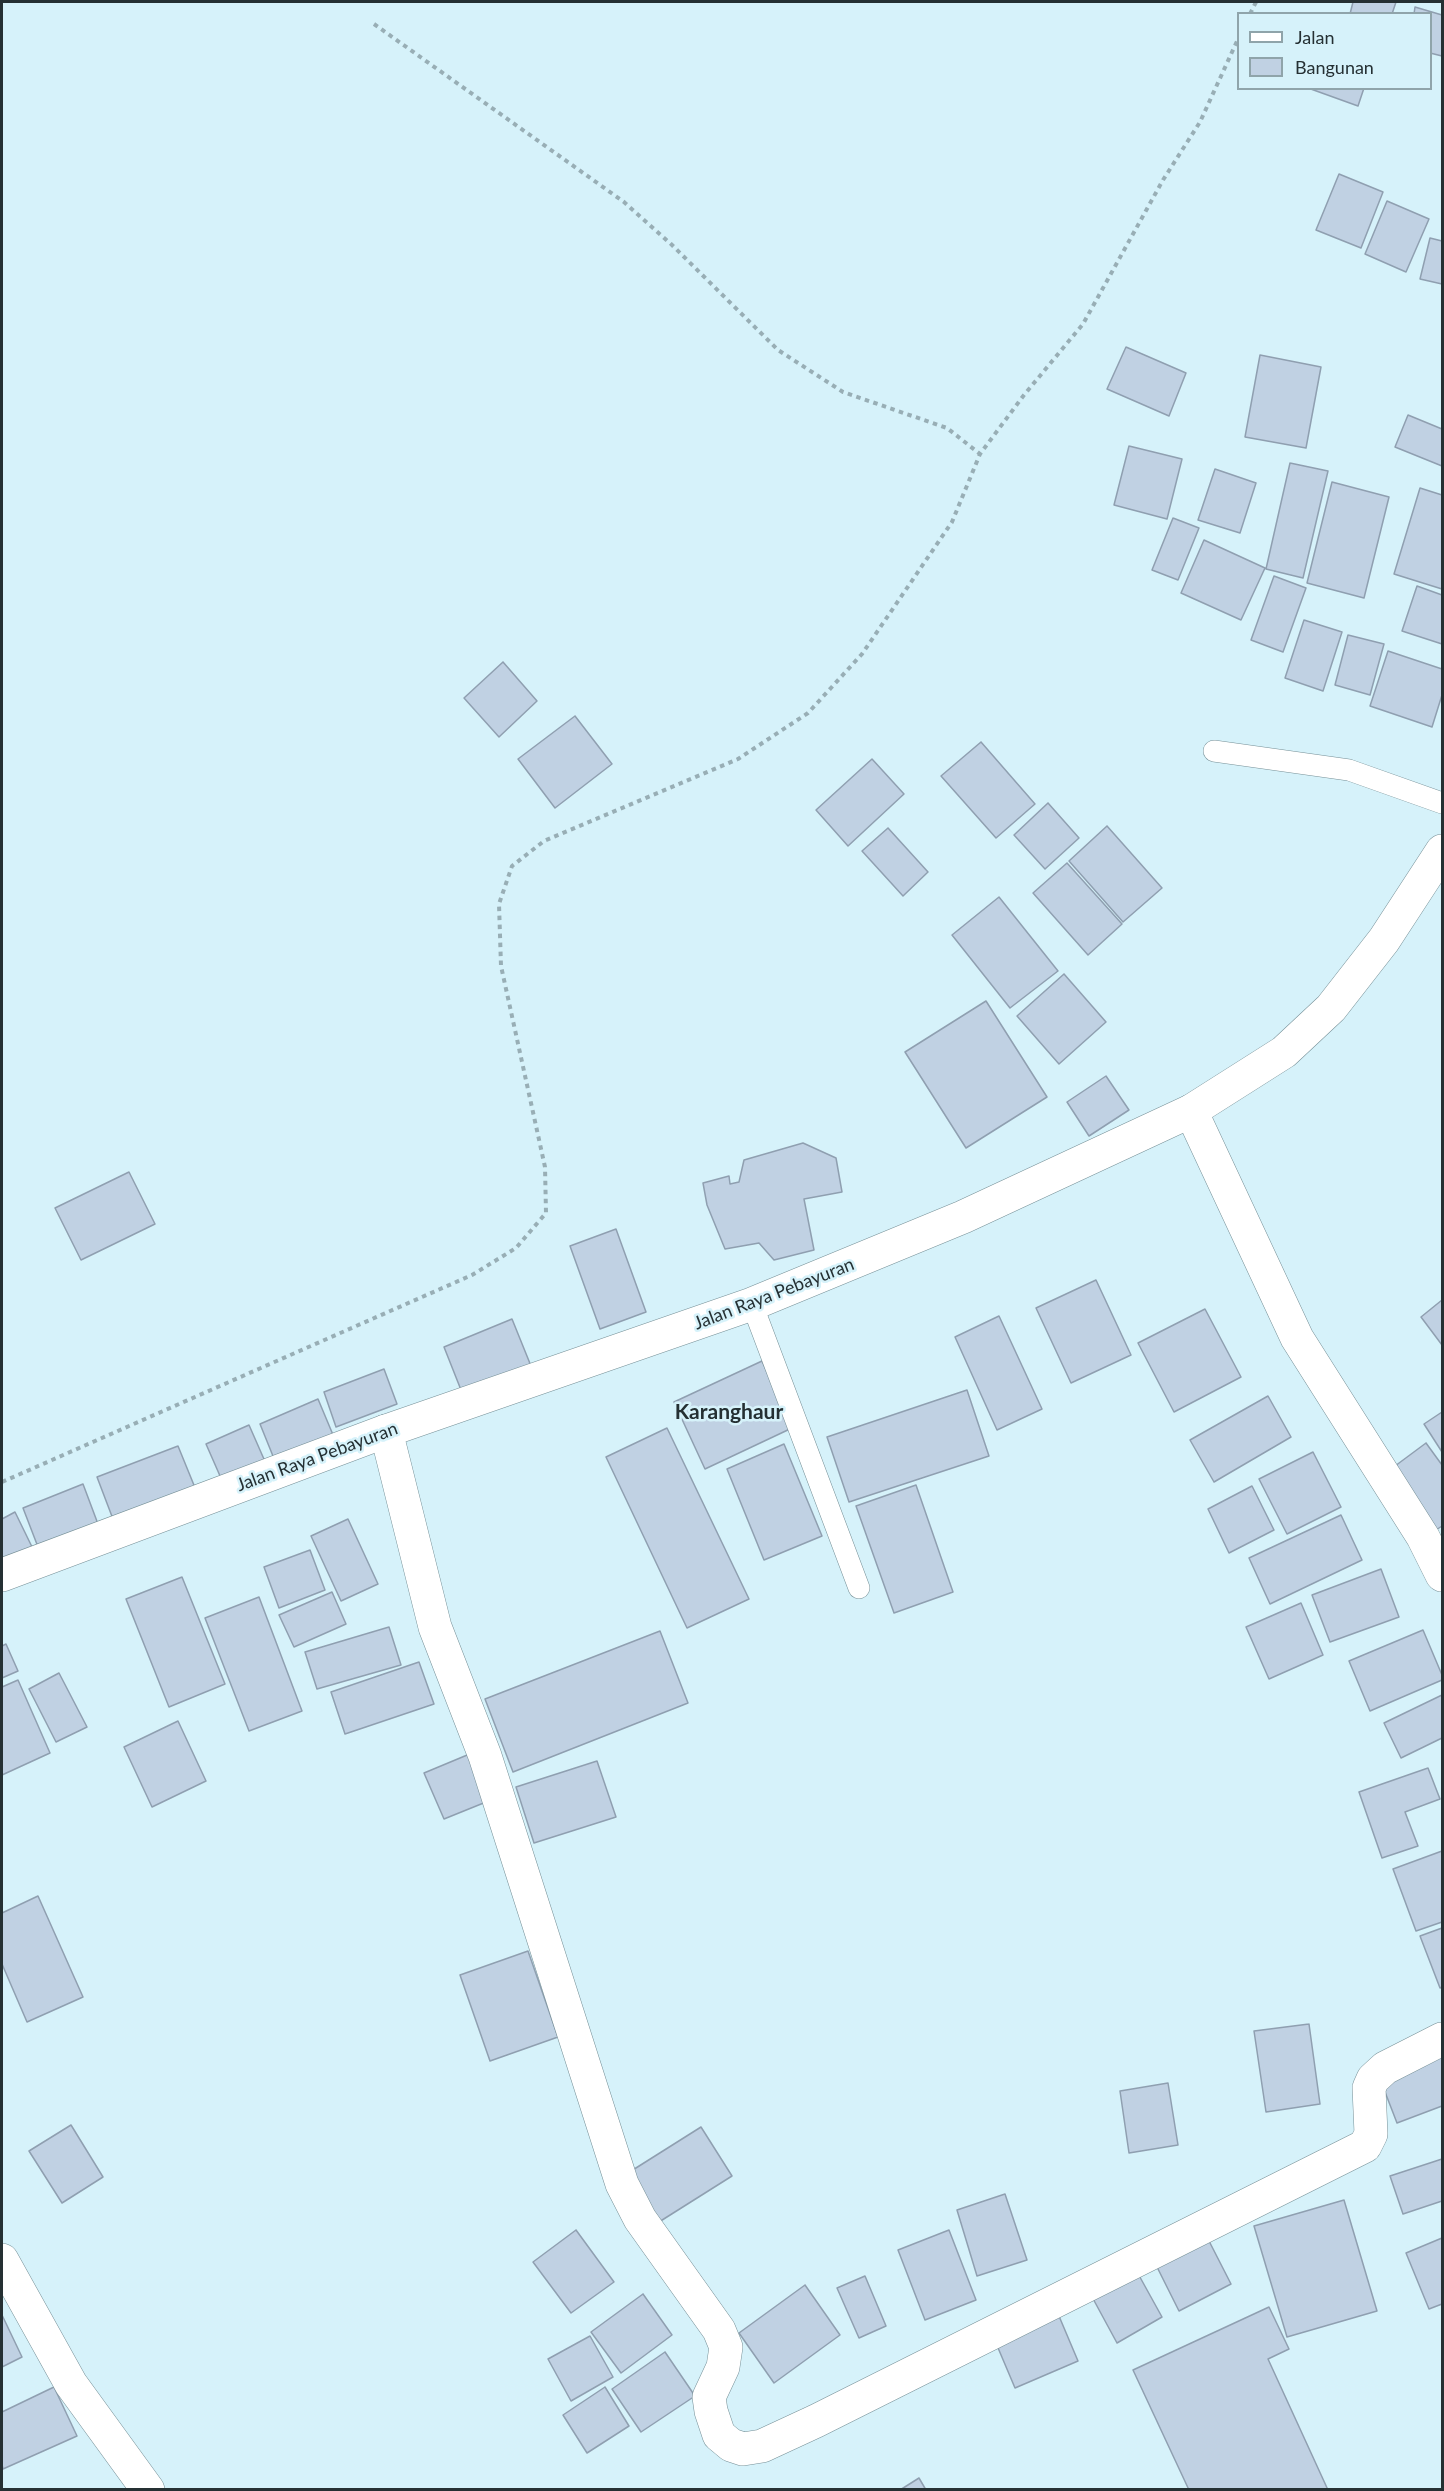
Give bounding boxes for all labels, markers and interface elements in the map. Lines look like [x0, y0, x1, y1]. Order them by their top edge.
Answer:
legend [1237, 12, 1432, 90]
text: Jalan [1295, 26, 1334, 48]
text: Bangunan [1295, 56, 1374, 78]
street label: Jalan Raya Pebayuran [691, 1253, 857, 1335]
district label: Karanghaur [675, 1399, 783, 1425]
street label: Jalan Raya Pebayuran [233, 1418, 401, 1496]

